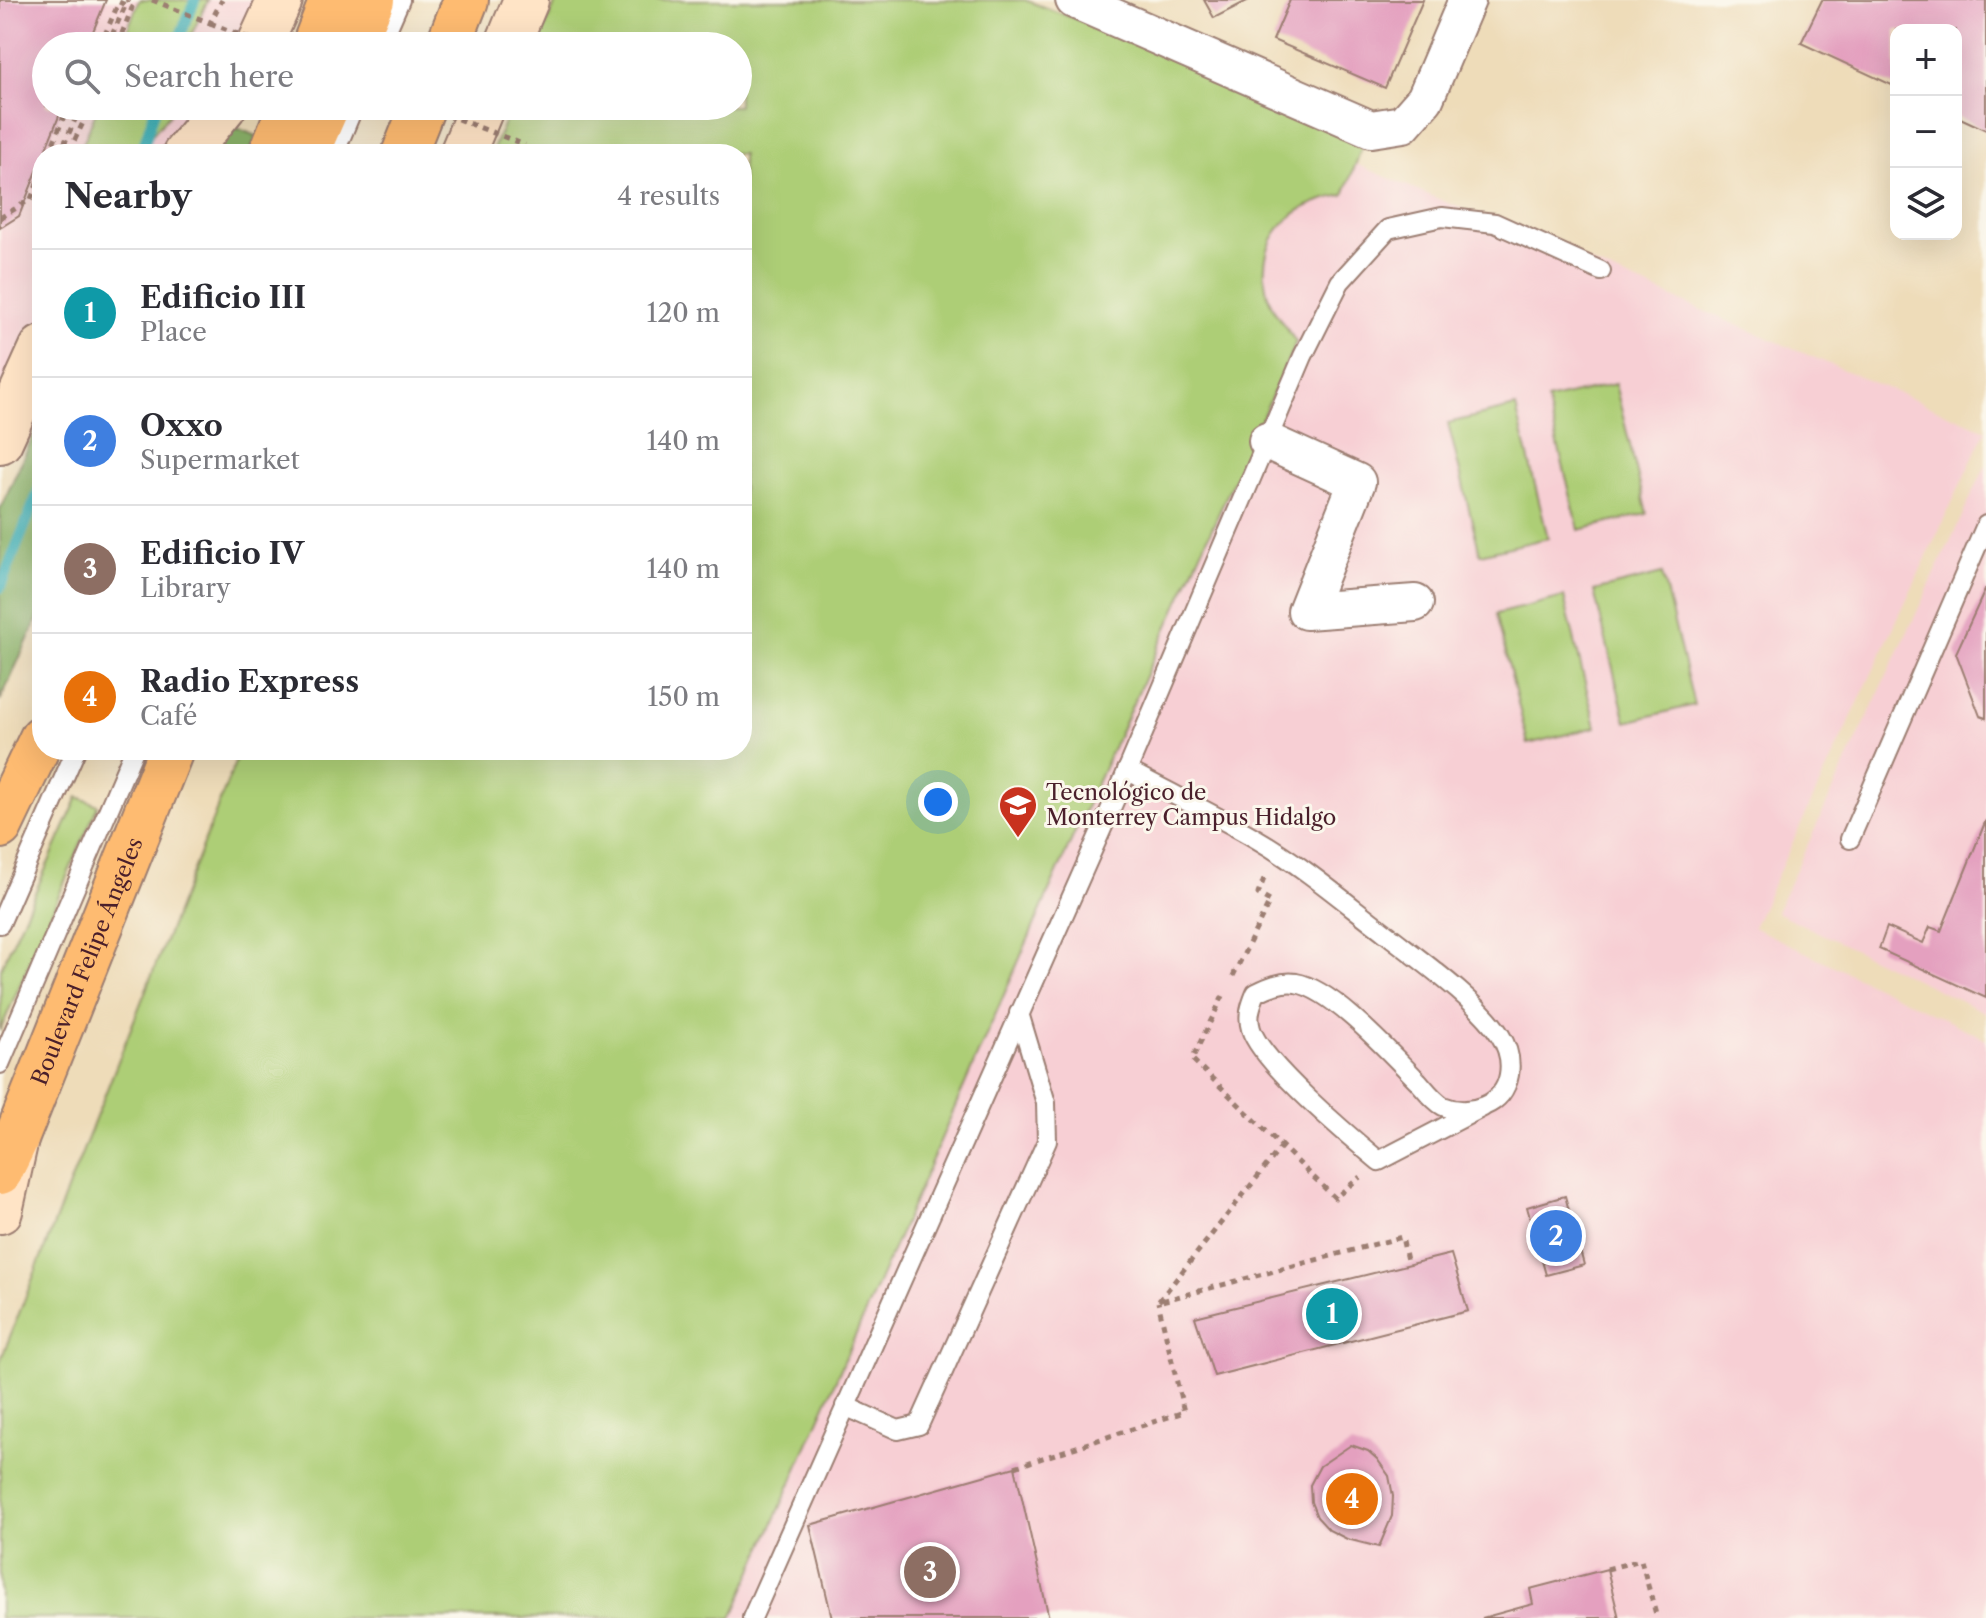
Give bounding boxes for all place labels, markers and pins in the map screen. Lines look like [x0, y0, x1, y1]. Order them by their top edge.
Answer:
place label: Tecnológico de Monterrey Campus Hidalgo [1046, 779, 1336, 831]
school or university icon: Tecnológico de Monterrey Campus Hidalgo [997, 784, 1039, 839]
pin: 2 [1530, 1206, 1582, 1266]
pin: 1 [1306, 1284, 1358, 1344]
pin: 4 [1326, 1469, 1378, 1529]
pin: 3 [904, 1542, 956, 1602]

